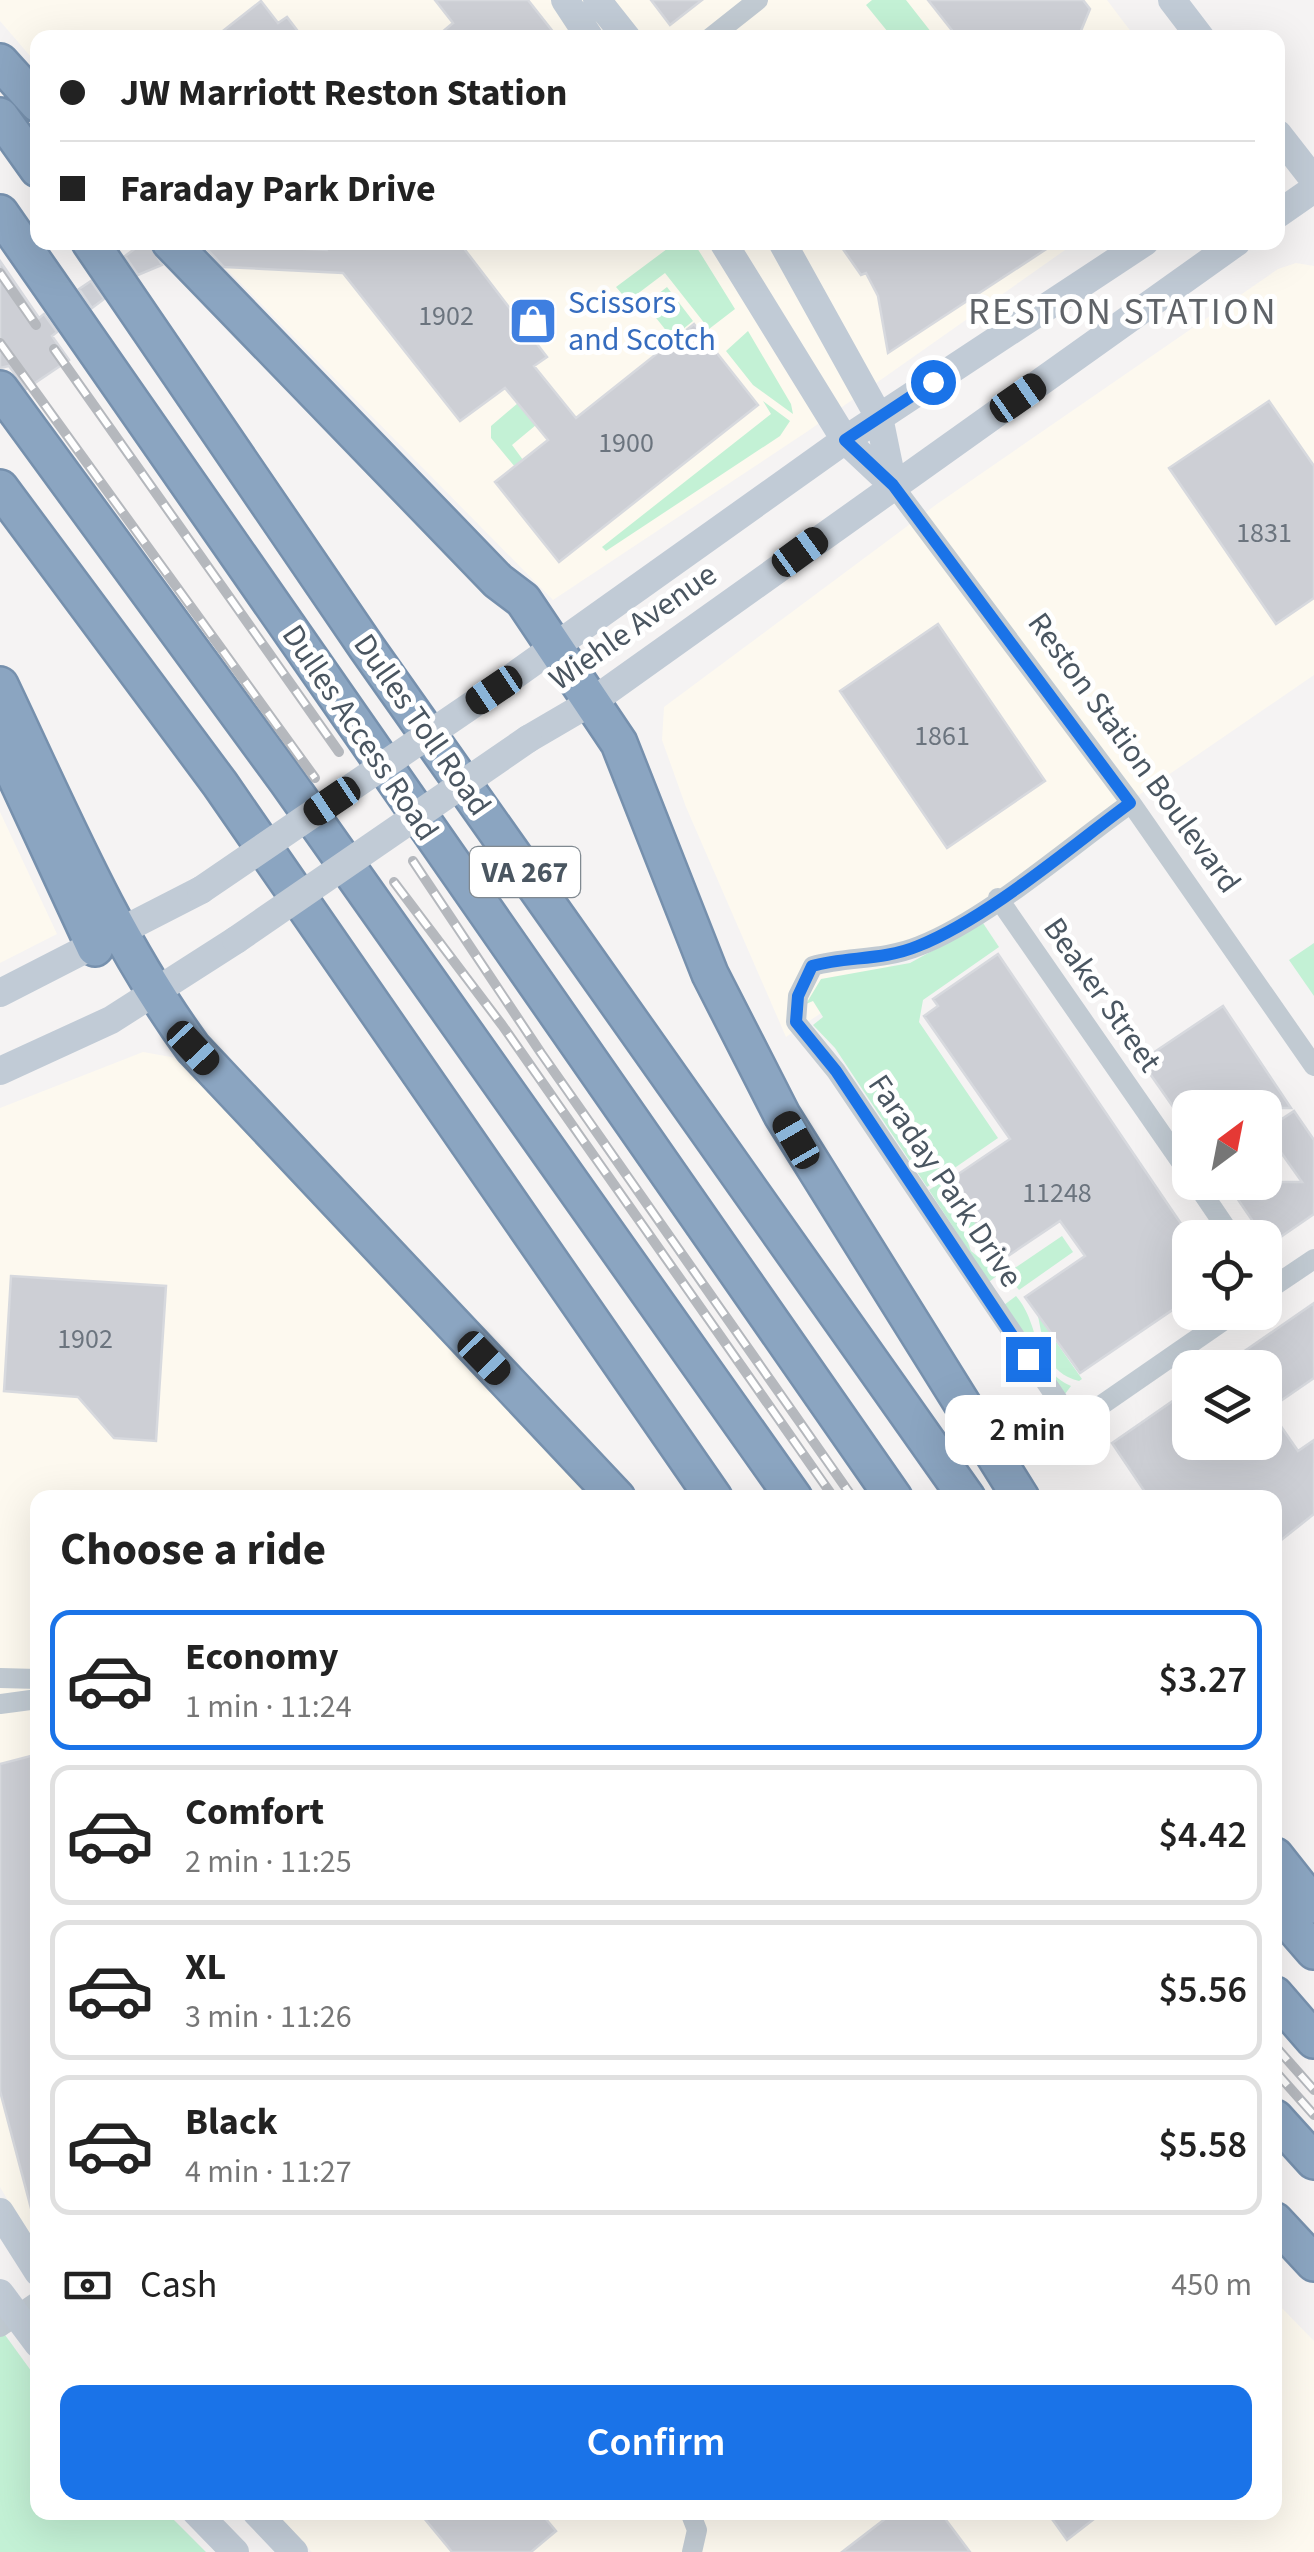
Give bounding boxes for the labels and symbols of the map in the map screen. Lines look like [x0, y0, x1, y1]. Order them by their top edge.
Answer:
place label: Scissors and Scotch [568, 280, 716, 363]
district label: RESTON STATION [968, 285, 1278, 339]
shop icon: Scissors and Scotch [507, 295, 559, 347]
house number: 1902 [418, 296, 474, 336]
route start [911, 360, 956, 405]
car [985, 369, 1051, 427]
house number: 1900 [598, 423, 654, 463]
house number: 1831 [1236, 513, 1292, 553]
car [767, 522, 833, 582]
street label: Wiehle Avenue [540, 552, 726, 702]
street label: Reston Station Boulevard [1016, 603, 1252, 903]
street label: Dulles Access Road [270, 616, 450, 850]
street label: Dulles Toll Road [342, 625, 502, 825]
car [461, 661, 527, 719]
house number: 1861 [914, 716, 970, 756]
car [299, 772, 365, 830]
road number: VA 267 [470, 847, 580, 897]
street label: Beaker Street [1032, 908, 1172, 1082]
car [162, 1016, 224, 1080]
street label: Faraday Park Drive [857, 1065, 1033, 1297]
north arrow [1172, 1090, 1282, 1200]
car [768, 1107, 824, 1173]
house number: 11248 [1022, 1173, 1092, 1213]
house number: 1902 [57, 1319, 113, 1359]
car [452, 1326, 516, 1390]
route end [1006, 1337, 1051, 1382]
callout: 2 min [946, 1394, 1110, 1464]

